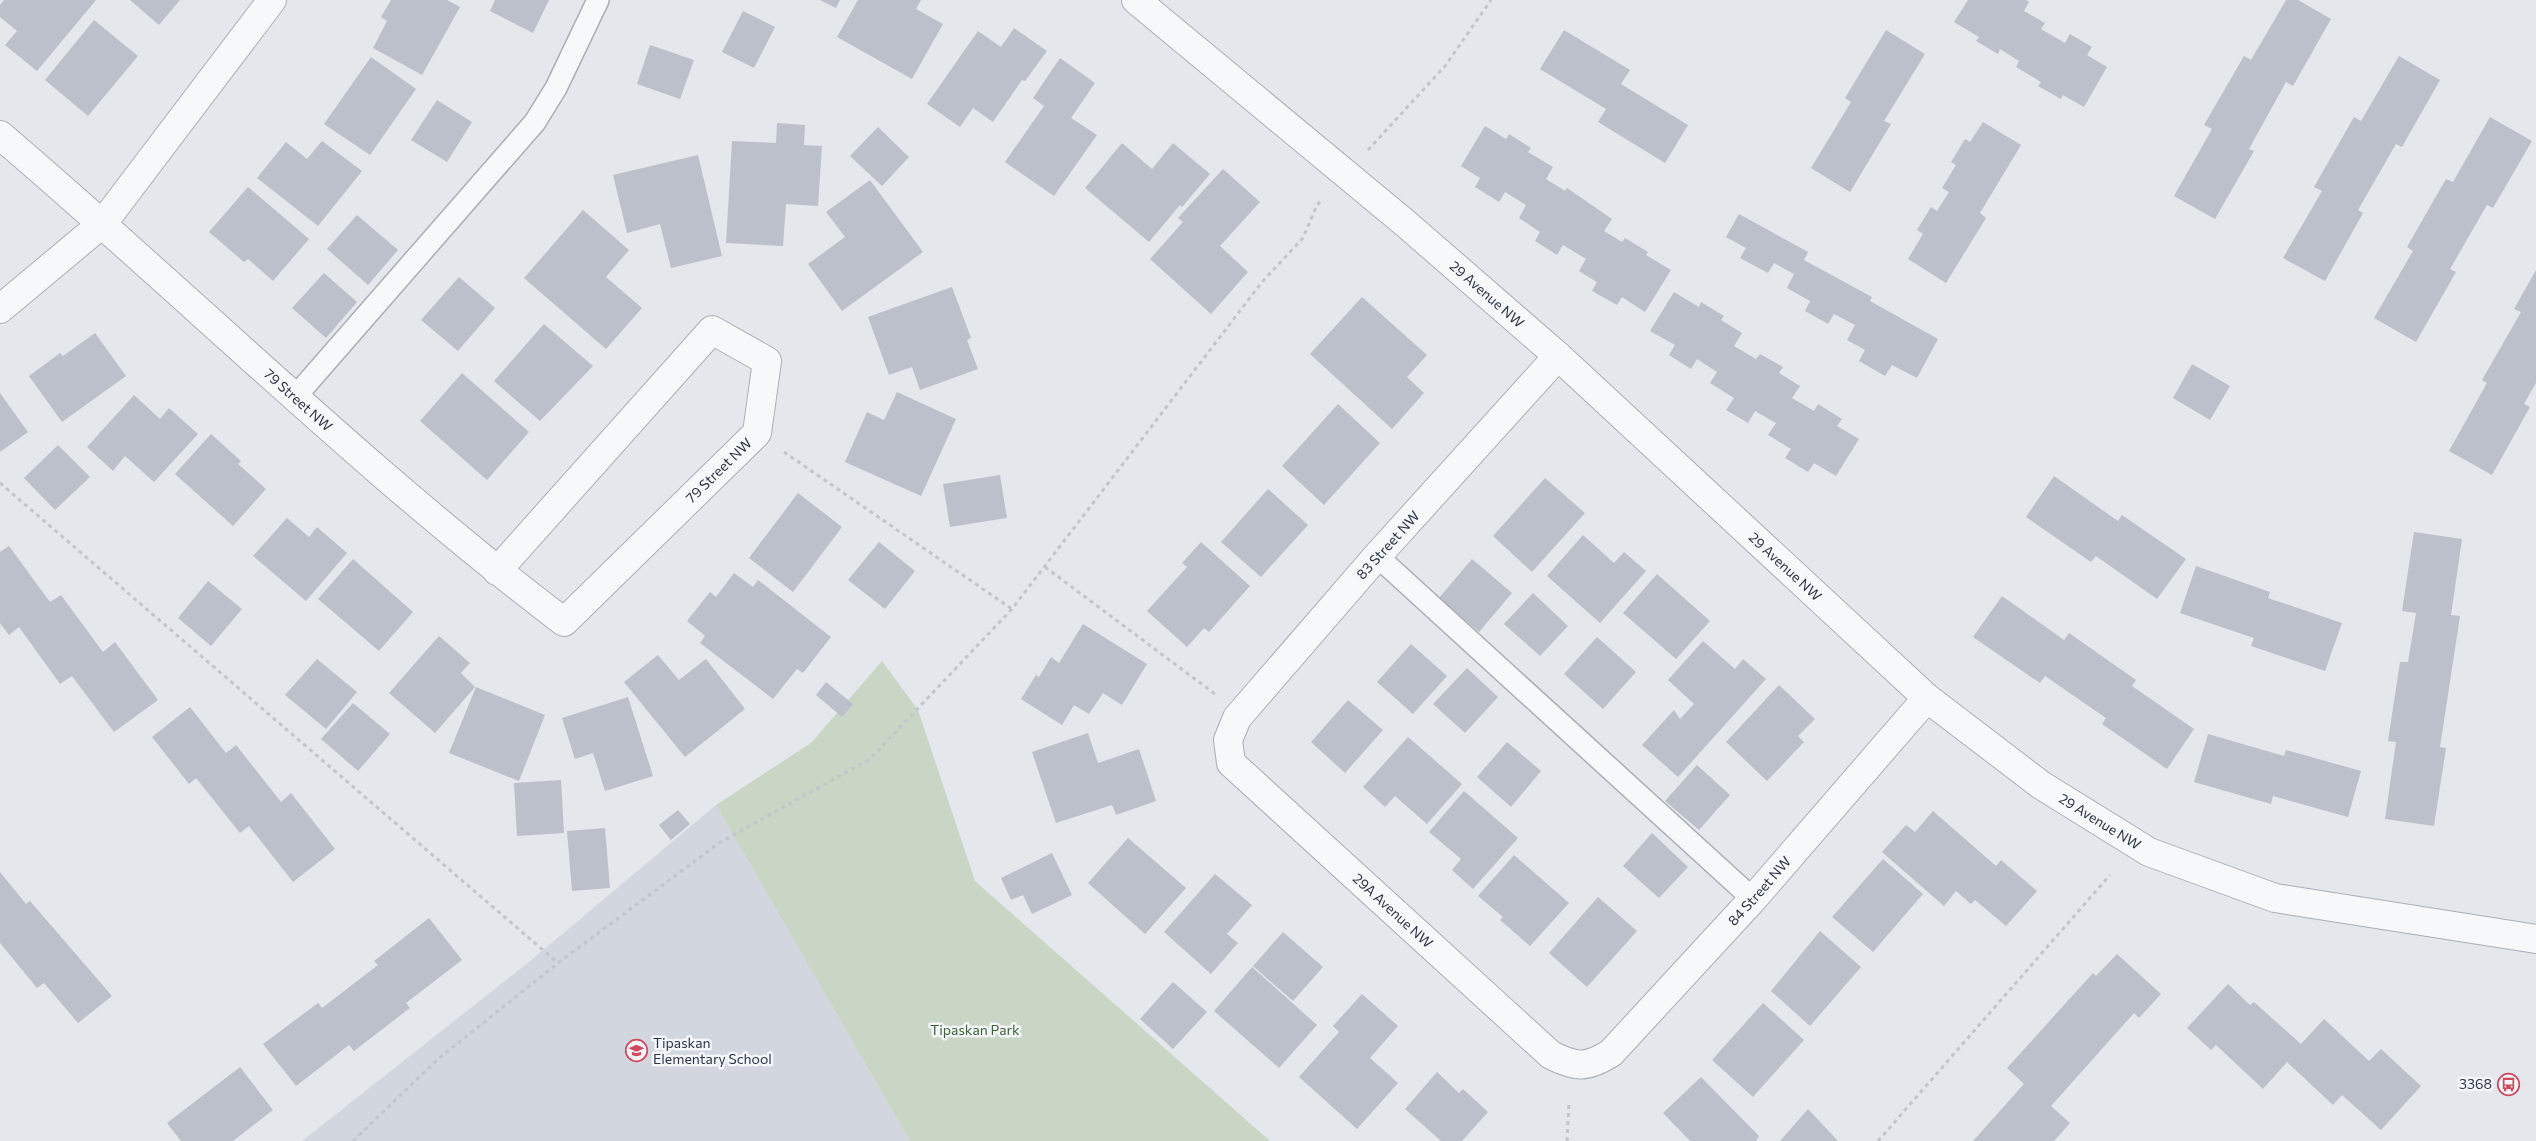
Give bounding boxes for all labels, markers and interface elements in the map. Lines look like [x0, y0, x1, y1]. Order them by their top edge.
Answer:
street label: 29 Avenue NW [1447, 257, 1528, 331]
street label: 79 Street NW [261, 365, 336, 435]
street label: 79 Street NW [682, 434, 755, 506]
street label: 83 Street NW [1352, 507, 1423, 582]
street label: 29 Avenue NW [1746, 528, 1826, 604]
street label: 29 Avenue NW [2056, 789, 2144, 853]
street label: 84 Street NW [1724, 853, 1794, 929]
street label: 29A Avenue NW [1350, 870, 1437, 951]
park label: Tipaskan Park [930, 1021, 1020, 1038]
place label: Tipaskan Elementary School [653, 1034, 772, 1067]
school or university icon: Tipaskan Elementary School [625, 1039, 649, 1063]
bus stop icon: 3368 [2496, 1072, 2520, 1096]
place label: 3368 [2459, 1075, 2492, 1092]

